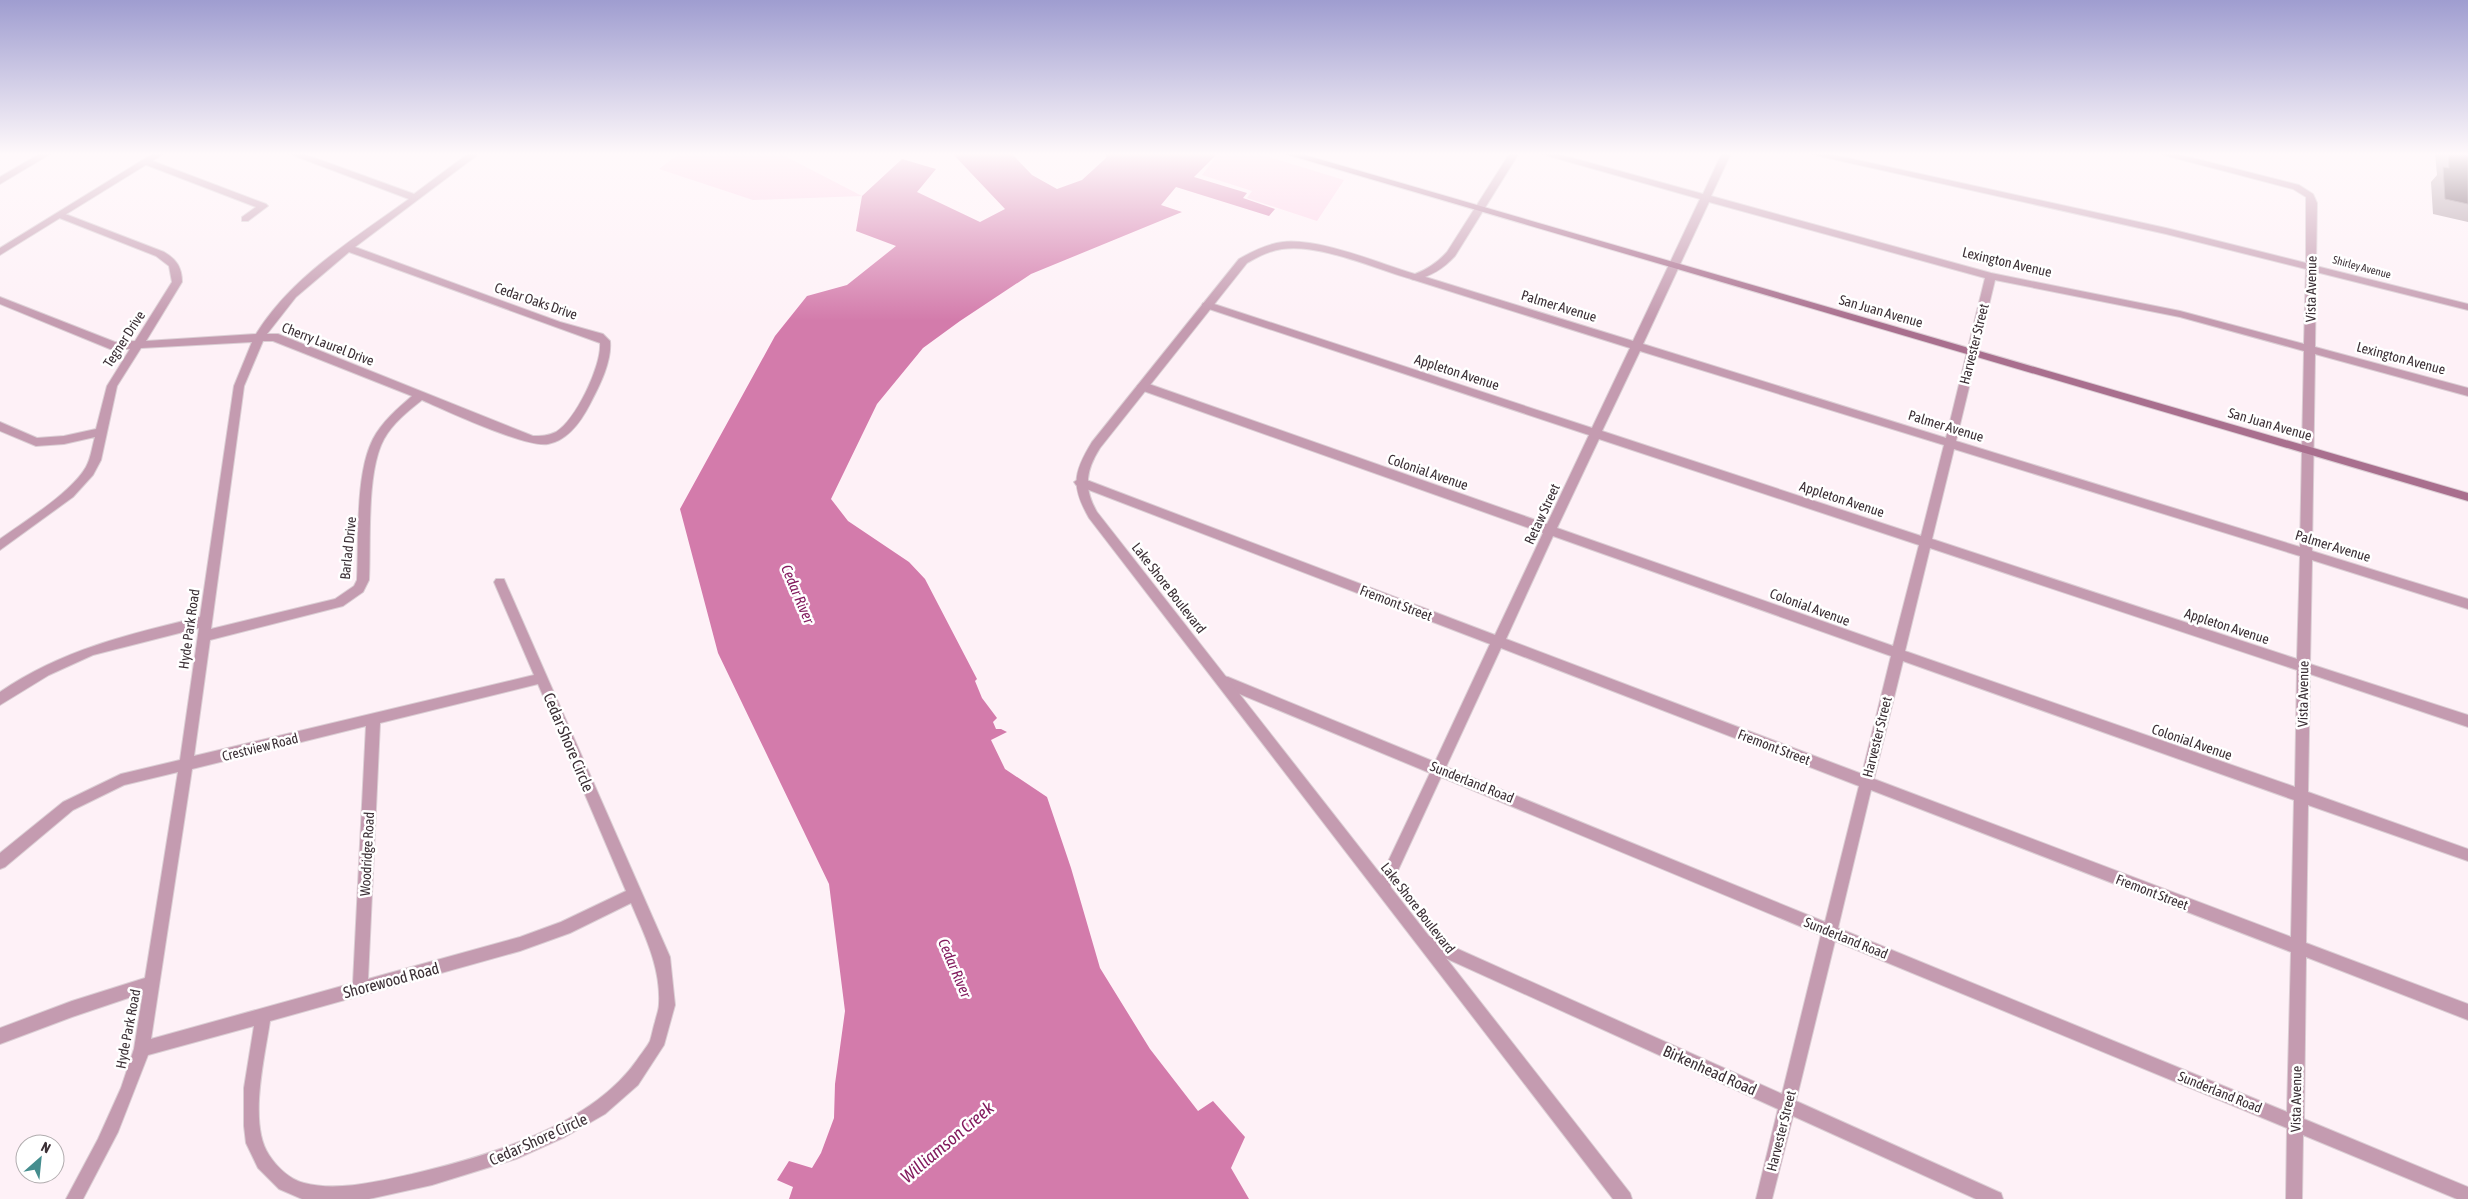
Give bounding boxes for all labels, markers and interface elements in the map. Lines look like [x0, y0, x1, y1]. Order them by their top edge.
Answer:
street label: Lexington Avenue [1961, 244, 2053, 280]
street label: Shirley Avenue [2332, 253, 2392, 281]
street label: Vista Avenue [2302, 256, 2320, 322]
street label: Cedar Oaks Drive [492, 279, 580, 323]
street label: Palmer Avenue [1519, 287, 1599, 325]
street label: San Juan Avenue [1837, 291, 1925, 331]
street label: Harvester Street [1956, 302, 1992, 386]
street label: Tegner Drive [100, 308, 148, 370]
street label: Cherry Laurel Drive [280, 319, 376, 369]
street label: Lexington Avenue [2355, 338, 2447, 378]
street label: Appleton Avenue [1413, 351, 1501, 393]
street label: San Juan Avenue [2226, 404, 2314, 444]
street label: Palmer Avenue [1906, 407, 1986, 445]
street label: Colonial Avenue [1386, 451, 1470, 493]
street label: Appleton Avenue [1798, 478, 1886, 520]
street label: Retaw Street [1521, 481, 1563, 547]
street label: Barlad Drive [337, 516, 359, 580]
street label: Palmer Avenue [2293, 527, 2373, 565]
street label: Lake Shore Boulevard [1129, 540, 1209, 636]
water label: Cedar River [778, 562, 818, 626]
street label: Fremont Street [1358, 582, 1434, 624]
street label: Colonial Avenue [1768, 585, 1852, 629]
street label: Hyde Park Road [175, 588, 203, 670]
street label: Appleton Avenue [2183, 605, 2271, 647]
street label: Vista Avenue [2294, 661, 2312, 727]
street label: Cedar Shore Circle [540, 690, 598, 794]
street label: Harvester Street [1859, 695, 1895, 779]
street label: Colonial Avenue [2150, 721, 2234, 763]
street label: Fremont Street [1736, 726, 1812, 768]
street label: Crestview Road [220, 730, 300, 764]
street label: Sunderland Road [1428, 758, 1516, 806]
street label: Woodridge Road [357, 812, 377, 896]
street label: Lake Shore Boulevard [1378, 860, 1458, 956]
street label: Fremont Street [2114, 871, 2190, 913]
street label: Sunderland Road [1802, 914, 1890, 962]
water label: Cedar River [935, 936, 975, 1000]
street label: Shorewood Road [341, 959, 441, 1001]
street label: Hyde Park Road [112, 988, 144, 1070]
street label: Birkenhead Road [1660, 1041, 1760, 1099]
street label: Vista Avenue [2287, 1066, 2305, 1132]
street label: Sunderland Road [2176, 1068, 2264, 1116]
street label: Harvester Street [1763, 1089, 1799, 1173]
water label: Williamson Creek [896, 1096, 999, 1187]
street label: Cedar Shore Circle [486, 1109, 590, 1169]
north arrow [15, 1134, 65, 1184]
text: N [39, 1138, 53, 1156]

